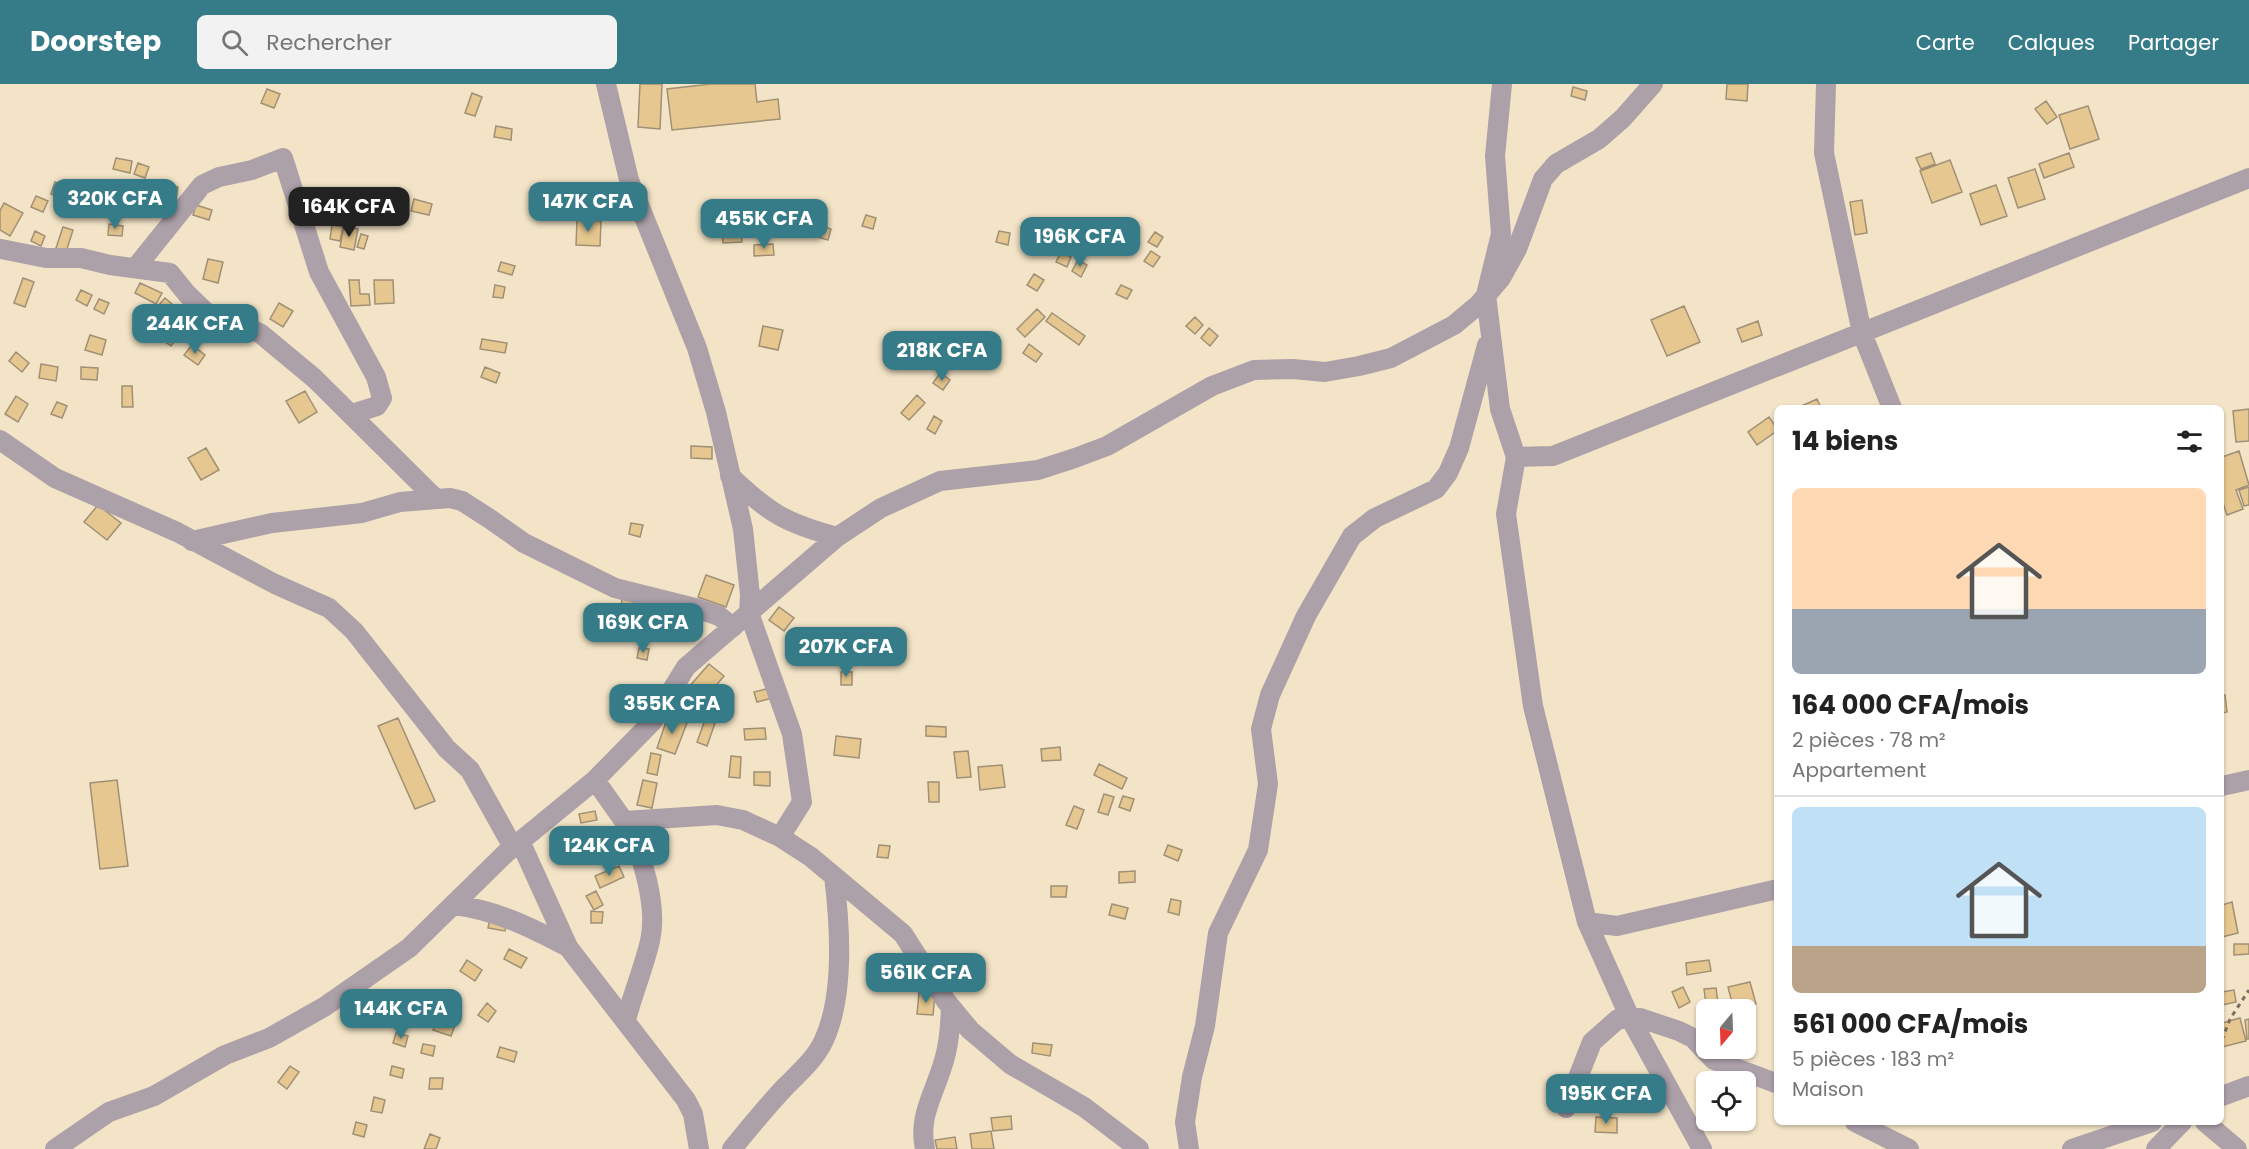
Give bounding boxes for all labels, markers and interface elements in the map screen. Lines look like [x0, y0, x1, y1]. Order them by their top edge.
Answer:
search box [197, 15, 617, 69]
text: Doorstep [30, 22, 161, 61]
icon: search [218, 26, 251, 59]
text: Rechercher [266, 27, 392, 58]
text: Carte [1916, 28, 1975, 57]
text: Calques [2008, 28, 2095, 57]
text: Partager [2128, 28, 2219, 57]
pin: 320K CFA [53, 179, 177, 230]
pin: 147K CFA [526, 182, 650, 233]
text: 320K CFA [67, 184, 163, 212]
pin: 164K CFA [287, 187, 411, 238]
text: 147K CFA [543, 187, 633, 215]
text: 164K CFA [303, 192, 395, 220]
pin: 455K CFA [702, 199, 826, 250]
text: 455K CFA [715, 204, 813, 232]
pin: 196K CFA [1018, 217, 1142, 268]
text: 196K CFA [1034, 222, 1126, 250]
pin: 244K CFA [133, 304, 257, 355]
text: 244K CFA [146, 309, 244, 337]
pin: 218K CFA [880, 331, 1004, 382]
text: 218K CFA [897, 336, 988, 364]
text: 14 biens [1792, 423, 1898, 459]
icon: filters [2173, 425, 2206, 458]
icon: home [1945, 527, 2053, 635]
pin: 169K CFA [581, 603, 705, 654]
text: 169K CFA [597, 608, 689, 636]
pin: 207K CFA [784, 627, 908, 678]
text: 207K CFA [799, 632, 893, 660]
pin: 355K CFA [610, 684, 734, 735]
text: 164 000 CFA/mois [1792, 687, 2029, 723]
text: 355K CFA [623, 689, 721, 717]
text: 2 pièces · 78 m² [1792, 726, 1946, 754]
text: Appartement [1792, 756, 1926, 784]
pin: 124K CFA [547, 826, 671, 877]
text: 124K CFA [563, 831, 655, 859]
icon: home [1945, 846, 2053, 954]
pin: 561K CFA [864, 953, 988, 1004]
text: 561K CFA [880, 958, 972, 986]
pin: 144K CFA [339, 989, 463, 1040]
text: 144K CFA [354, 994, 448, 1022]
north arrow [1696, 999, 1756, 1059]
map controls [1696, 999, 1756, 1131]
text: 561 000 CFA/mois [1792, 1006, 2028, 1042]
text: 5 pièces · 183 m² [1792, 1045, 1954, 1073]
button: locate [1696, 1071, 1756, 1131]
pin: 195K CFA [1544, 1074, 1668, 1125]
text: Maison [1792, 1075, 1864, 1103]
text: 195K CFA [1560, 1079, 1652, 1107]

